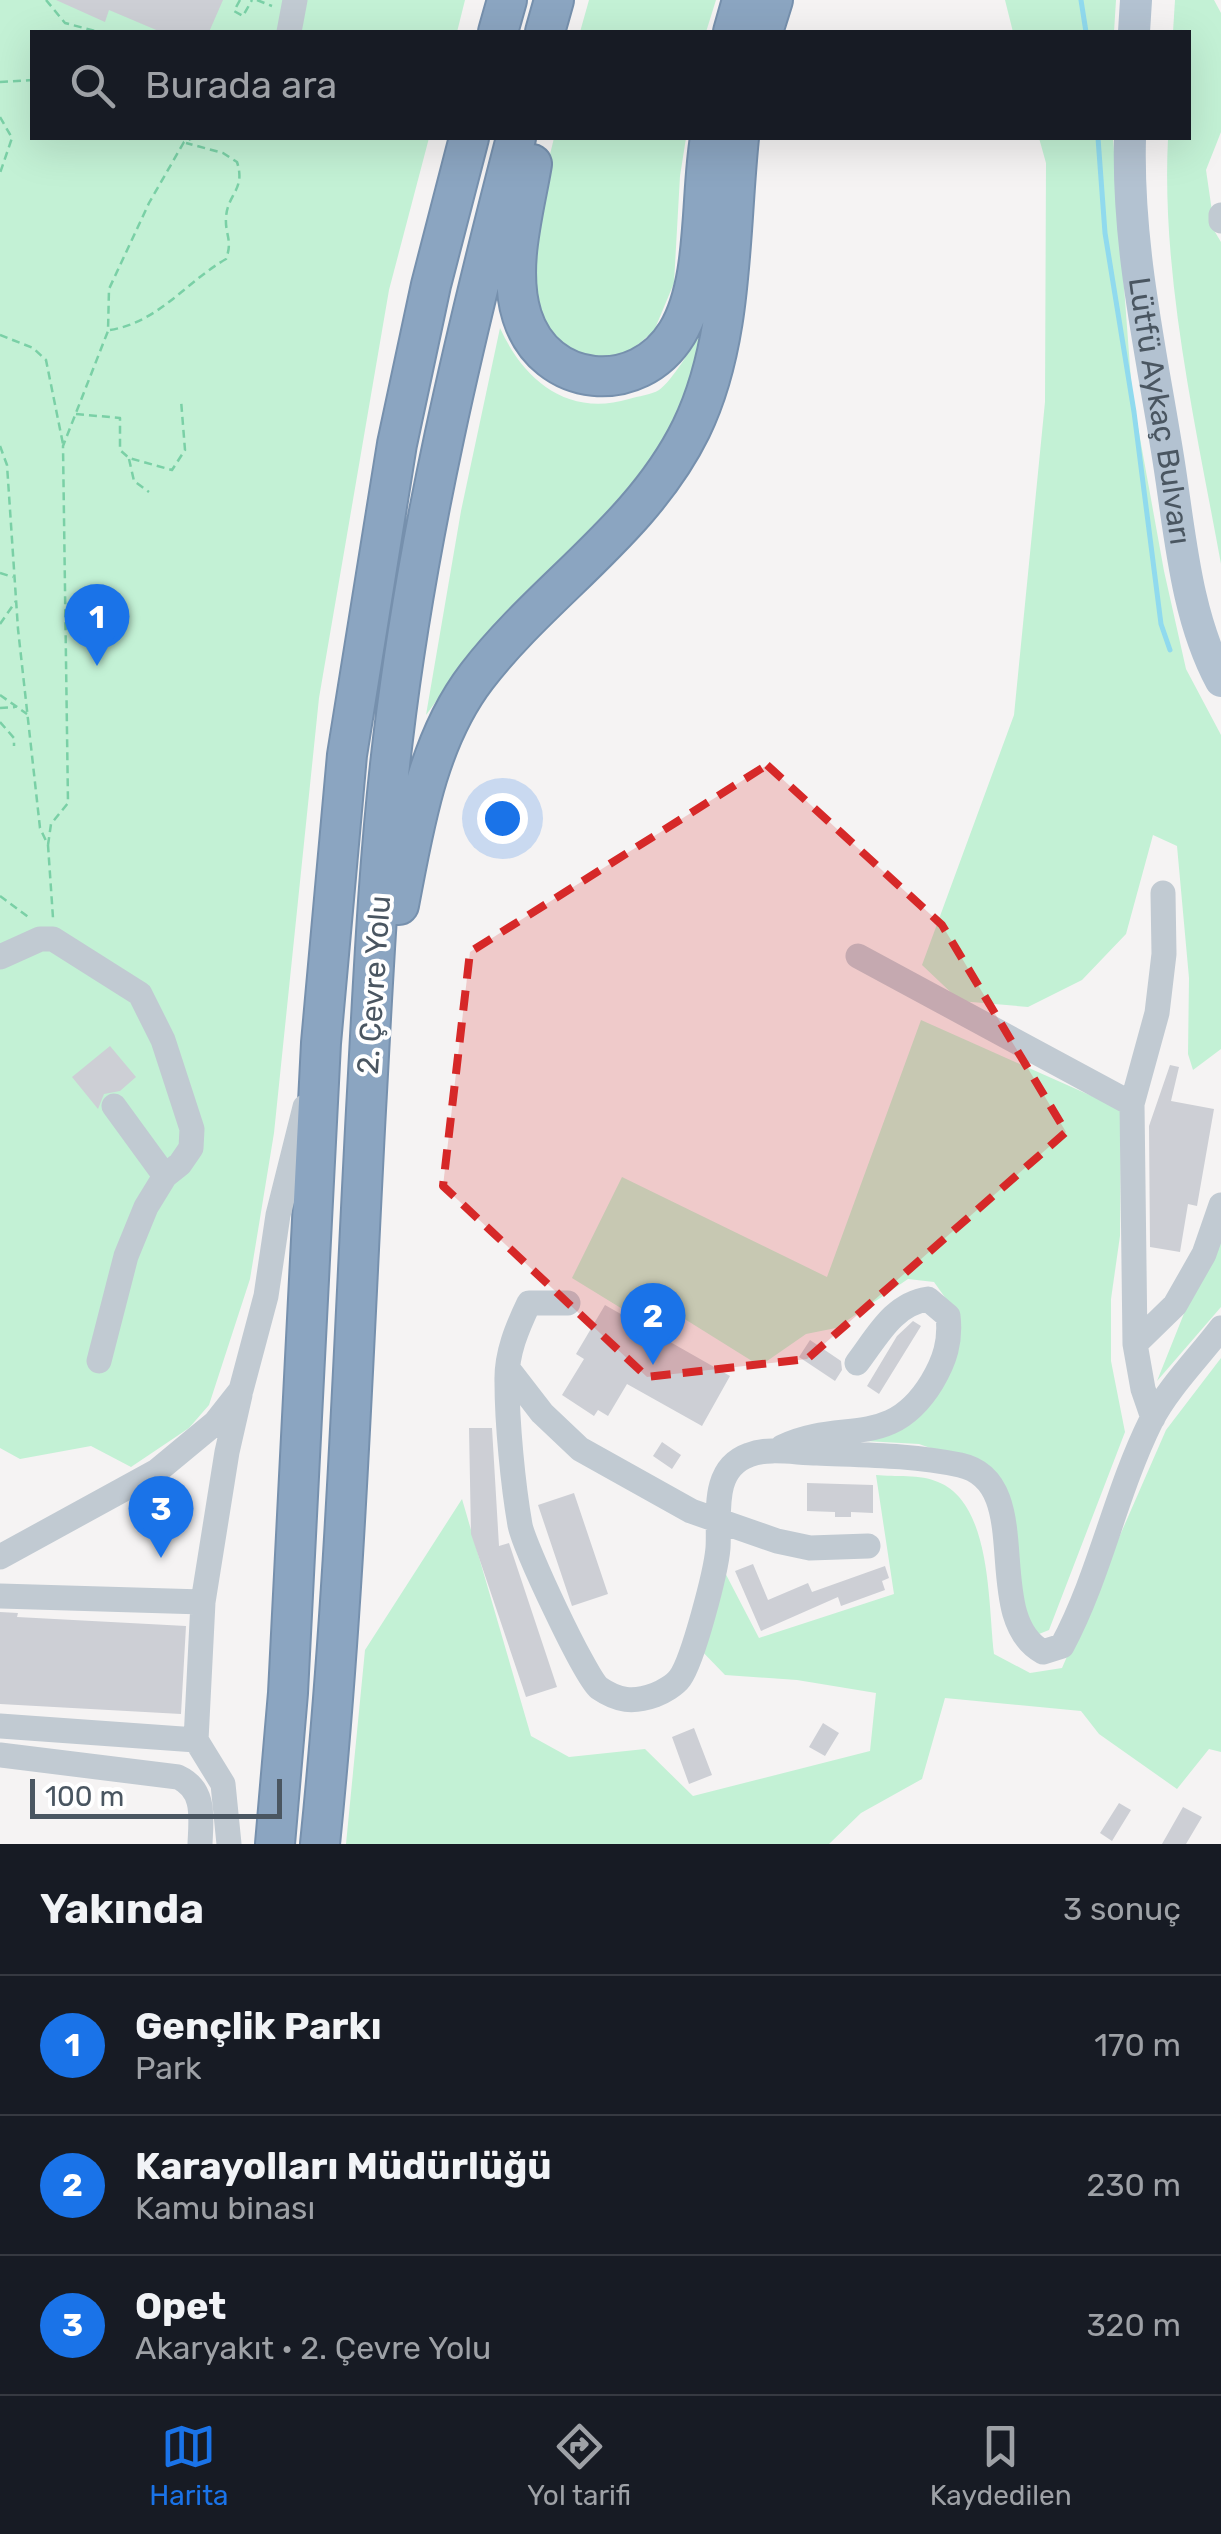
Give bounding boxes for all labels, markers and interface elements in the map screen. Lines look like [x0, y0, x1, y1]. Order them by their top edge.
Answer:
search box [30, 30, 1191, 140]
icon: search [65, 58, 120, 113]
text: Burada ara [145, 62, 337, 108]
street label: Lütfü Aykaç Bulvarı [1121, 275, 1199, 547]
pin: 1 [64, 584, 130, 666]
your location [477, 793, 528, 844]
street label: 2. Çevre Yolu [350, 894, 398, 1076]
pin: 2 [620, 1282, 686, 1365]
pin: 3 [128, 1476, 194, 1558]
scale bar [30, 1774, 282, 1818]
text: 100 m [45, 1780, 124, 1813]
text: Yakında [40, 1884, 204, 1934]
text: 3 sonuç [1063, 1890, 1181, 1928]
text: Gençlik Parkı [135, 2003, 382, 2049]
text: 1 [65, 2026, 80, 2064]
text: 170 m [1094, 2026, 1181, 2064]
text: Park [135, 2049, 202, 2087]
text: Karayolları Müdürlüğü [135, 2143, 552, 2189]
text: 2 [62, 2166, 83, 2204]
text: 230 m [1086, 2166, 1181, 2204]
text: Kamu binası [135, 2189, 315, 2227]
text: Opet [135, 2283, 226, 2329]
text: 3 [62, 2306, 83, 2344]
text: 320 m [1086, 2306, 1181, 2344]
text: Akaryakıt · 2. Çevre Yolu [135, 2329, 491, 2367]
tab: Harita [149, 2419, 229, 2512]
tab: Yol tarifi [527, 2419, 631, 2512]
tab: Kaydedilen [930, 2419, 1072, 2512]

